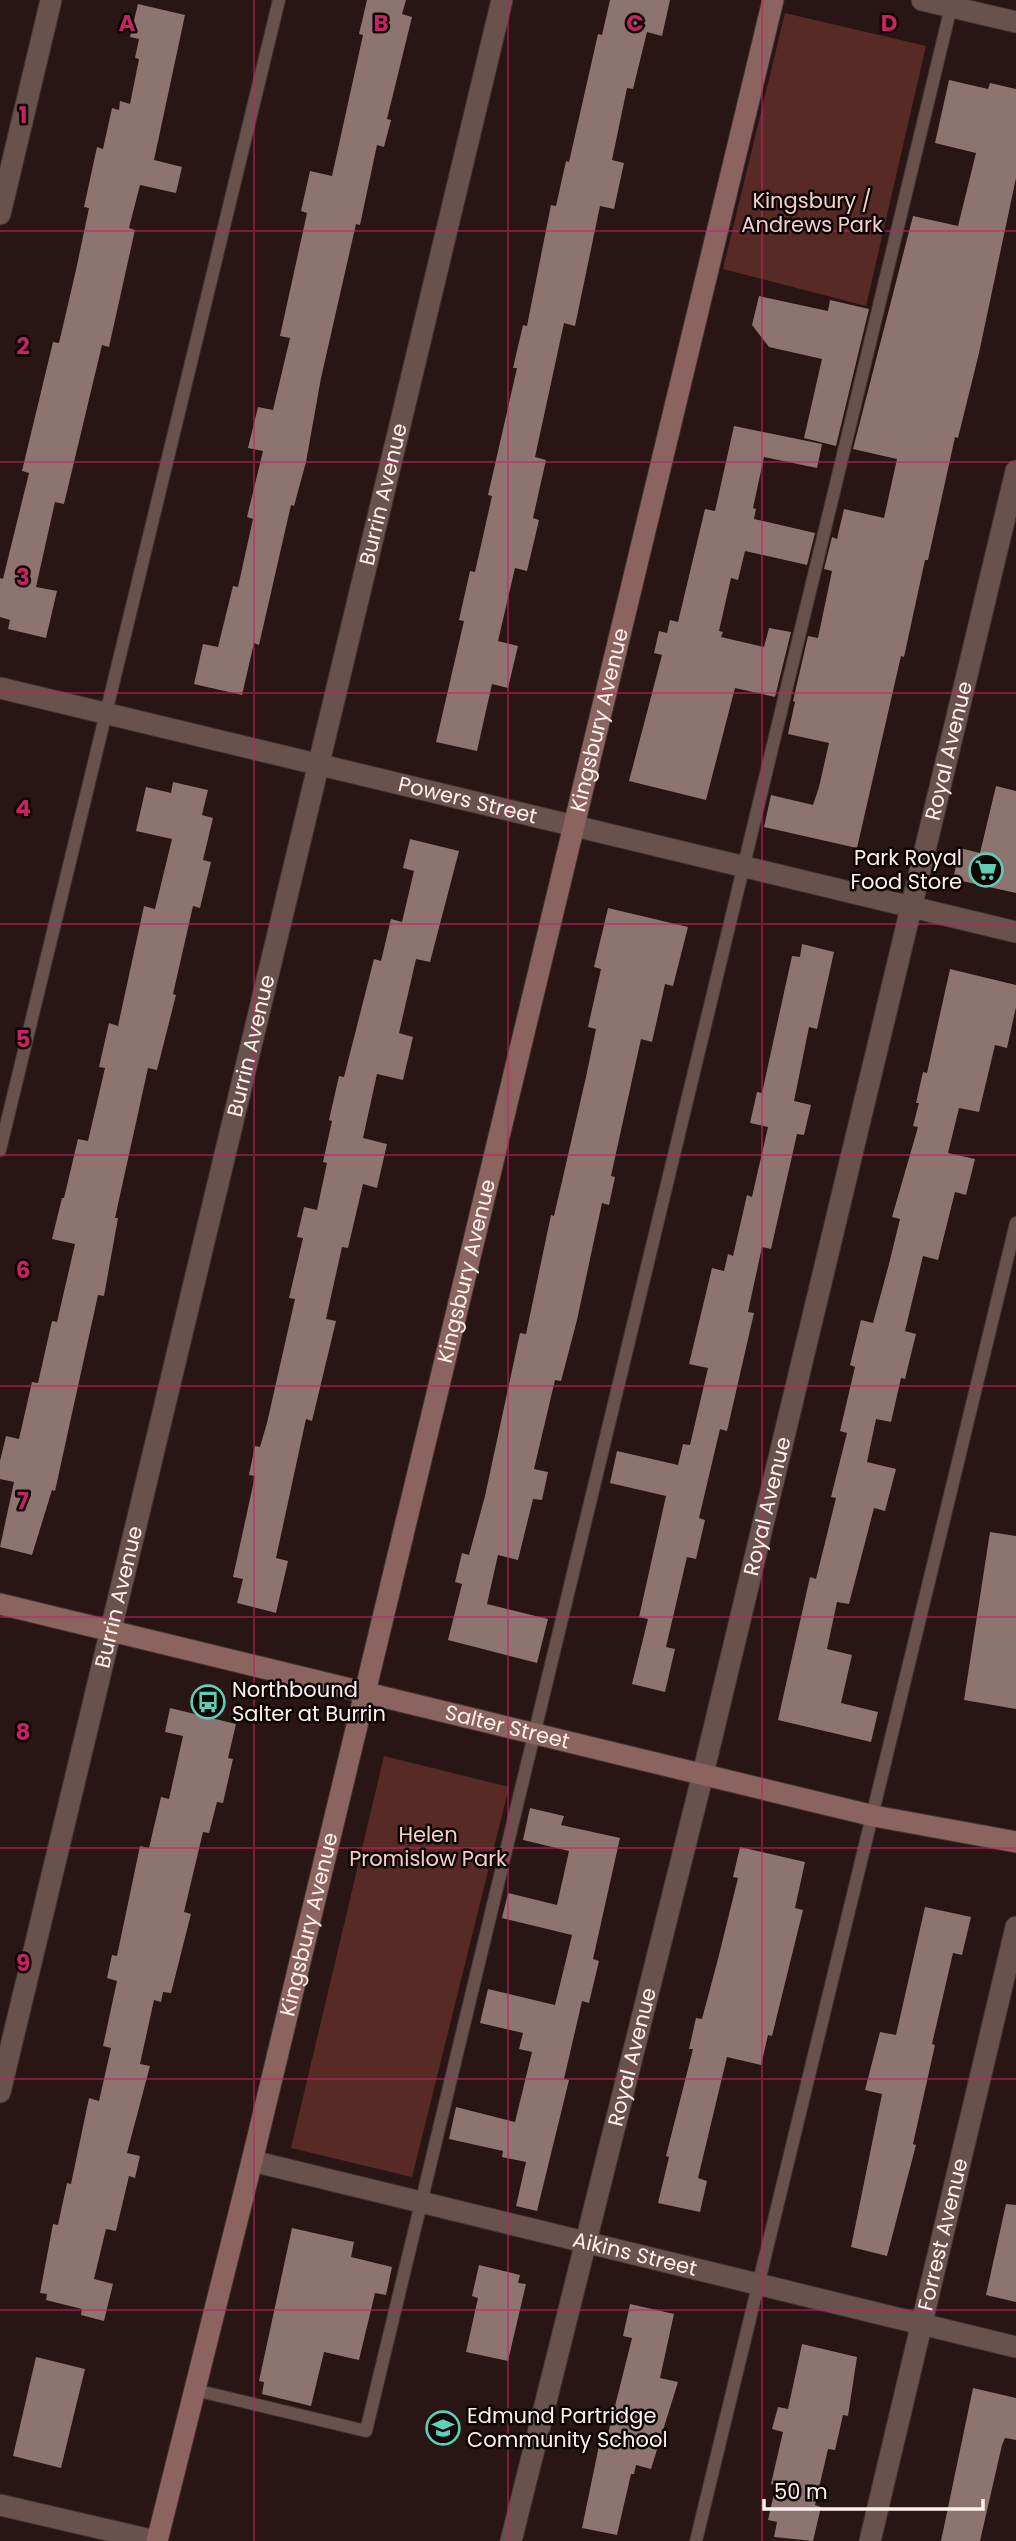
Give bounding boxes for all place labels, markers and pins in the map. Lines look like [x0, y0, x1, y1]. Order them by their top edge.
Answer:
place label: Park Royal Food Store [850, 843, 962, 896]
supermarket icon: Park Royal Food Store [967, 851, 1005, 889]
place label: Northbound Salter at Burrin [232, 1675, 386, 1728]
bus stop icon: Northbound Salter at Burrin [189, 1683, 227, 1721]
place label: Edmund Partridge Community School [467, 2401, 668, 2454]
school or university icon: Edmund Partridge Community School [424, 2409, 462, 2447]

